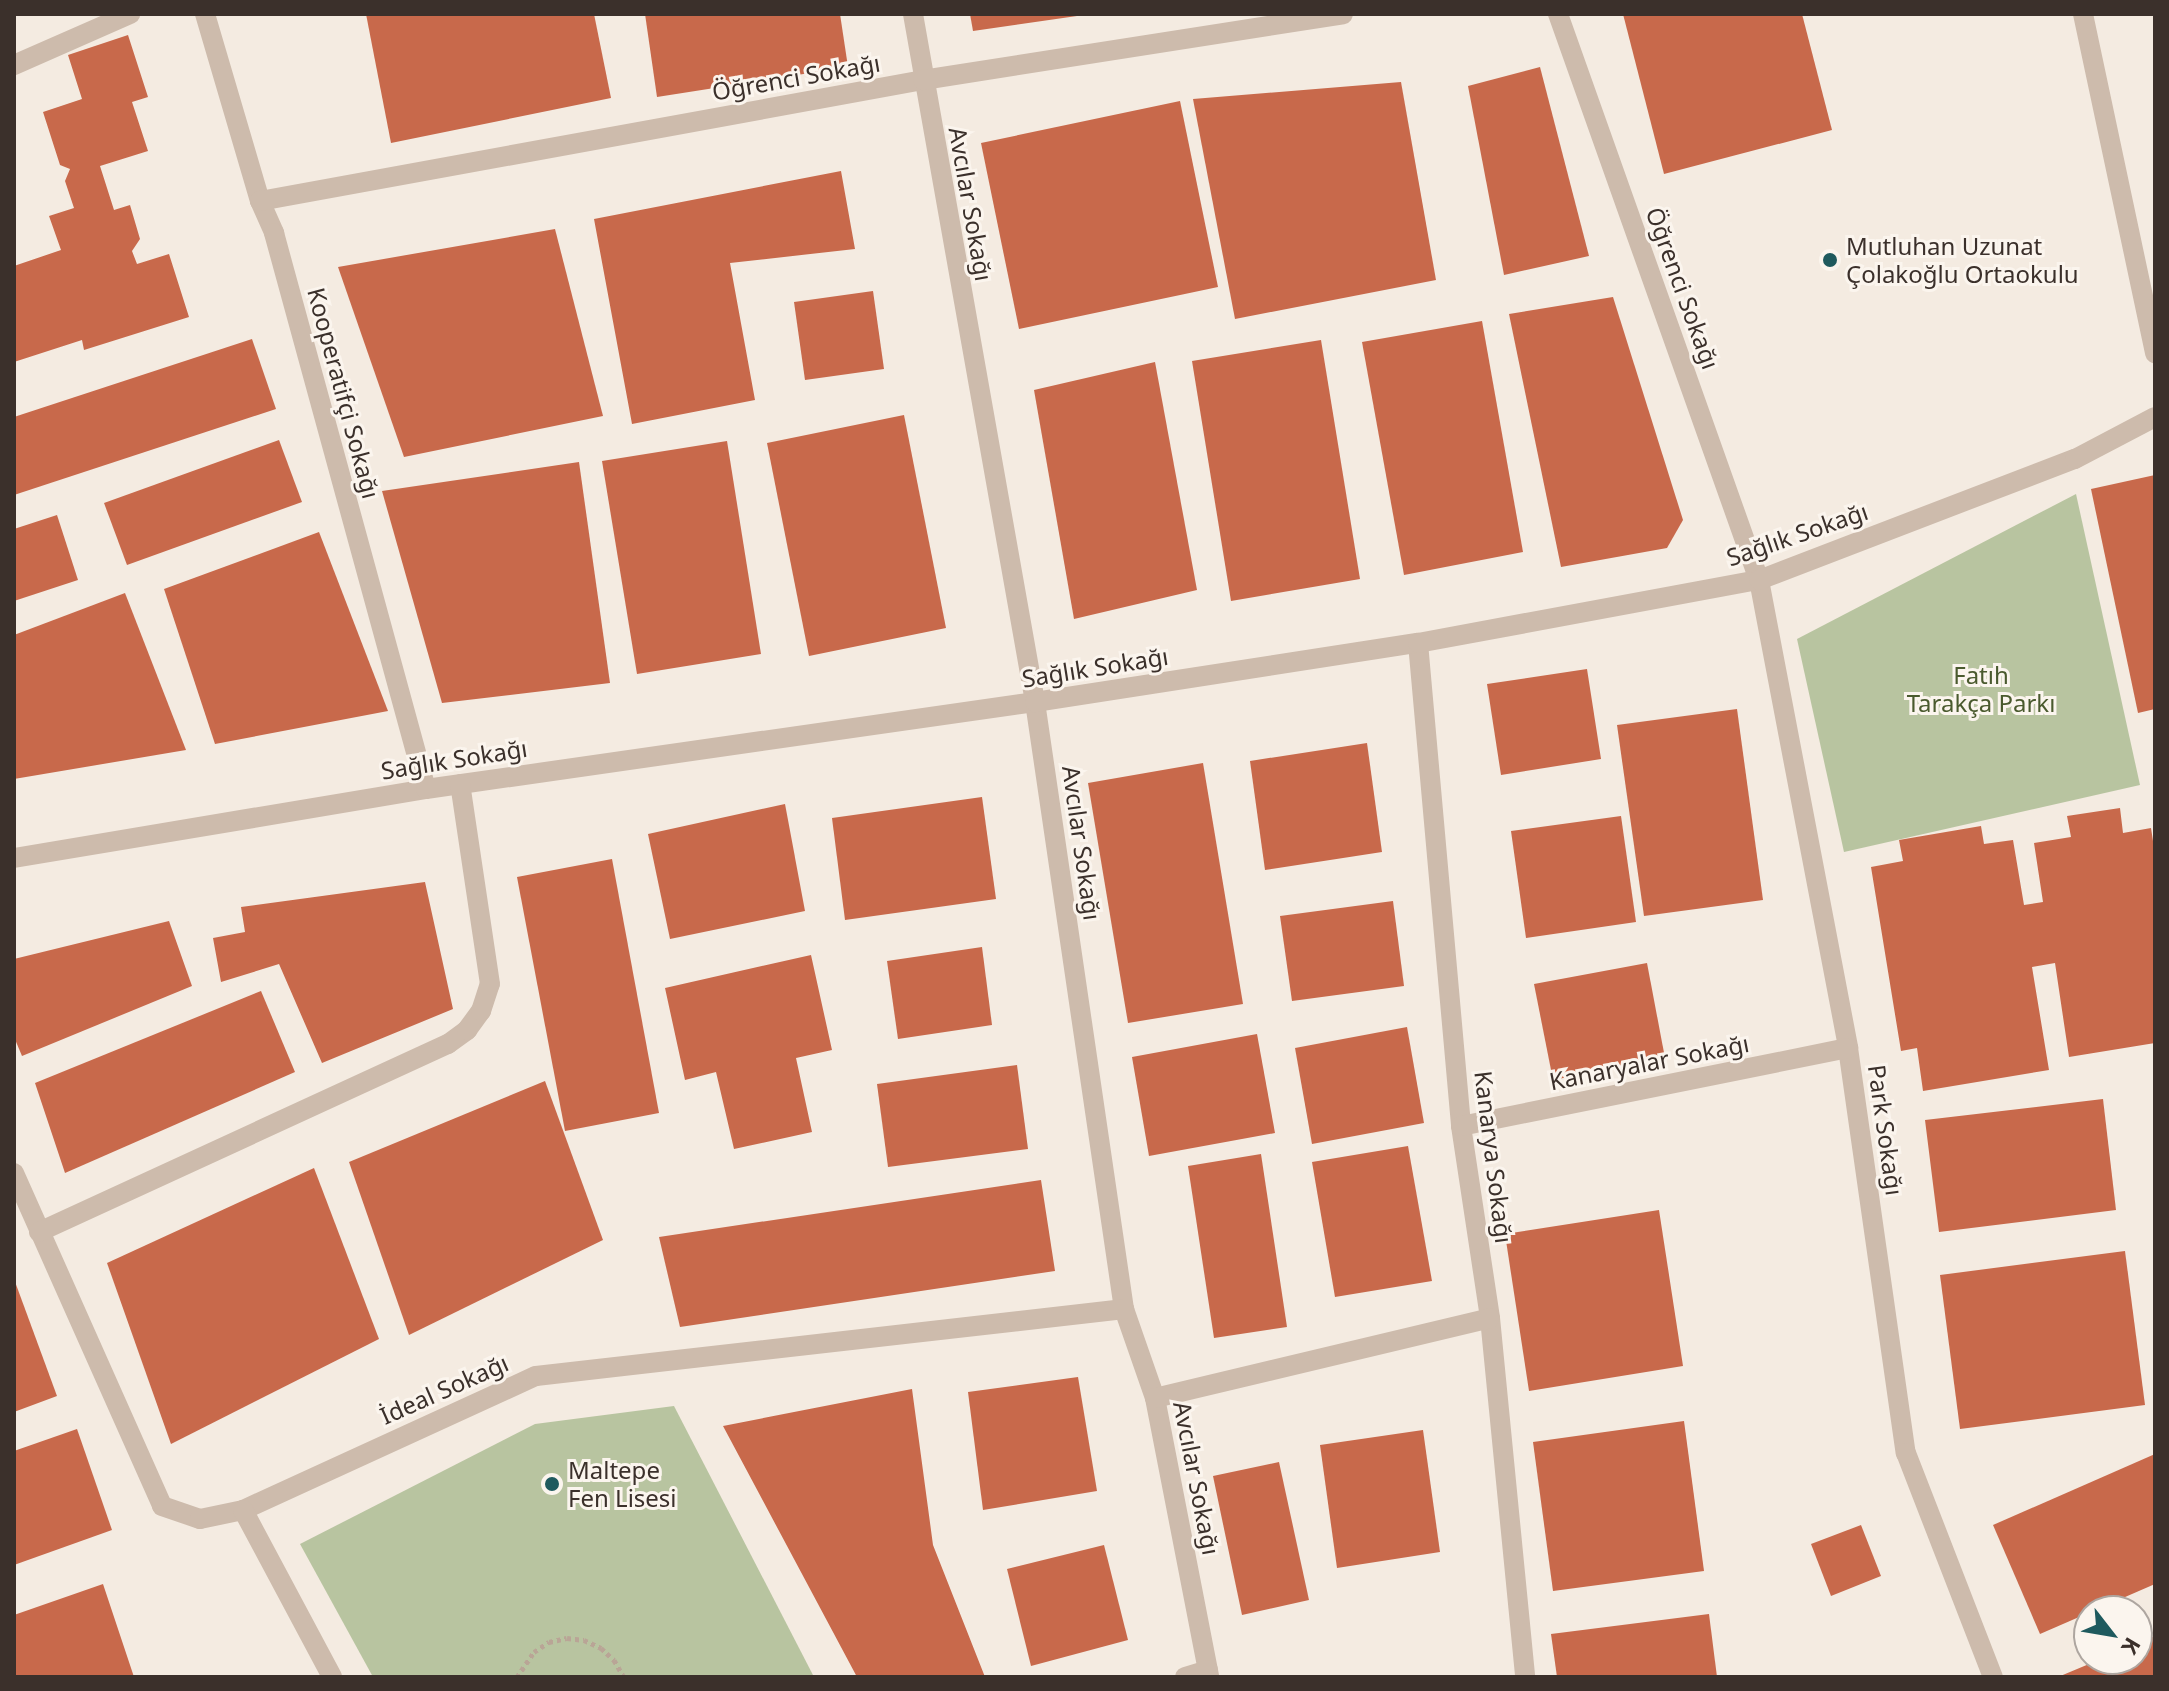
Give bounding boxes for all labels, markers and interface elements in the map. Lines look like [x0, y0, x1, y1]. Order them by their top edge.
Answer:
street label: Öğrenci Sokağı [710, 48, 882, 106]
street label: Avcılar Sokağı [943, 125, 999, 283]
street label: Öğrenci Sokağı [1640, 203, 1726, 373]
place label: Mutluhan Uzunat Çolakoğlu Ortaokulu [1846, 232, 2079, 288]
marker: Mutluhan Uzunat Çolakoğlu Ortaokulu [1821, 251, 1839, 269]
street label: Kooperatifçi Sokağı [302, 284, 386, 502]
street label: Sağlık Sokağı [1722, 496, 1872, 572]
street label: Sağlık Sokağı [1020, 641, 1170, 693]
park label: Fatıh Tarakça Parkı [1907, 661, 2055, 717]
street label: Sağlık Sokağı [379, 733, 529, 785]
street label: Avcılar Sokağı [1057, 764, 1107, 922]
street label: Kanaryalar Sokağı [1547, 1029, 1751, 1095]
street label: Park Sokağı [1863, 1063, 1909, 1197]
street label: Kanarya Sokağı [1469, 1069, 1519, 1245]
street label: İdeal Sokağı [375, 1348, 513, 1430]
street label: Avcılar Sokağı [1168, 1399, 1226, 1557]
place label: Maltepe Fen Lisesi [568, 1456, 677, 1512]
marker: Maltepe Fen Lisesi [543, 1475, 561, 1493]
north arrow [2073, 1595, 2153, 1675]
text: K [2115, 1632, 2148, 1660]

